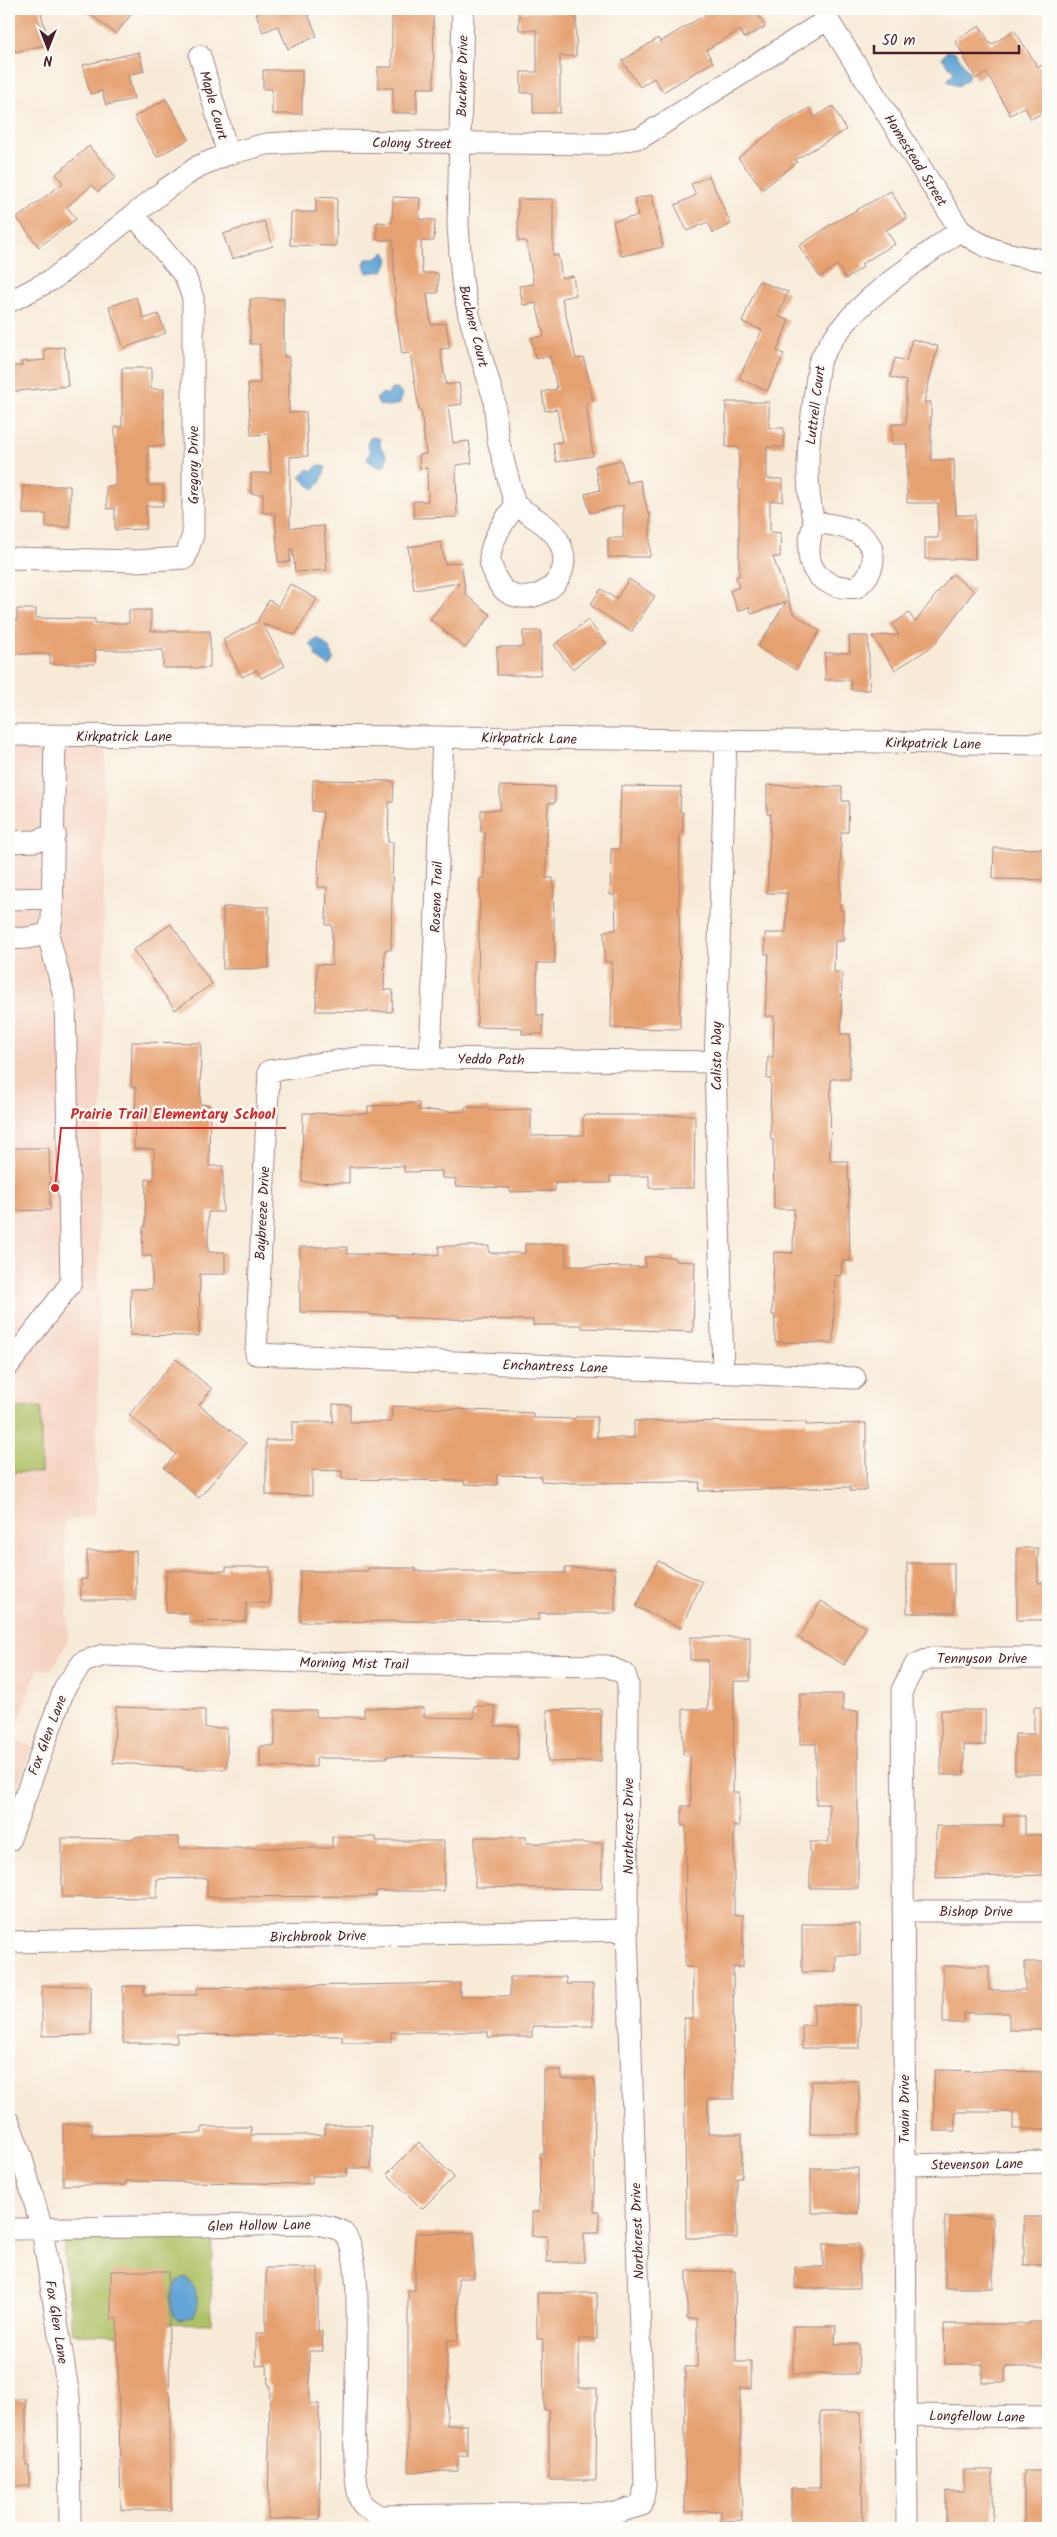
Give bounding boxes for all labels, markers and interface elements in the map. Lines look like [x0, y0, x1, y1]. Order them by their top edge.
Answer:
north arrow [22, 22, 72, 72]
scale bar [874, 22, 1020, 54]
text: 50 m [882, 29, 916, 53]
street label: Buckner Drive [451, 34, 475, 117]
text: N [43, 49, 52, 71]
street label: Maple Court [193, 68, 234, 143]
street label: Homestead Street [878, 110, 953, 212]
street label: Colony Street [372, 132, 453, 156]
street label: Buckner Court [452, 283, 494, 370]
street label: Luttrell Court [800, 363, 832, 446]
street label: Gregory Drive [183, 425, 205, 504]
street label: Kirkpatrick Lane [76, 726, 173, 748]
street label: Kirkpatrick Lane [481, 727, 578, 751]
street label: Kirkpatrick Lane [885, 732, 982, 756]
street label: Rosena Trail [425, 860, 449, 933]
street label: Calisto Way [706, 1021, 728, 1091]
street label: Yeddo Path [457, 1048, 525, 1072]
callout: Prairie Trail Elementary School [61, 1098, 286, 1128]
text: Prairie Trail Elementary School [70, 1103, 276, 1127]
street label: Baybreeze Drive [250, 1165, 276, 1261]
street label: Enchantress Lane [502, 1354, 609, 1380]
street label: Tennyson Drive [937, 1648, 1028, 1670]
street label: Morning Mist Trail [299, 1652, 409, 1676]
street label: Fox Glen Lane [23, 1691, 74, 1779]
street label: Northcrest Drive [618, 1777, 640, 1874]
street label: Bishop Drive [939, 1901, 1013, 1923]
street label: Birchbrook Drive [269, 1925, 367, 1949]
street label: Twain Drive [894, 2074, 916, 2144]
street label: Stevenson Lane [931, 2153, 1024, 2177]
street label: Northcrest Drive [625, 2182, 651, 2280]
street label: Glen Hollow Lane [207, 2214, 312, 2238]
street label: Fox Glen Lane [39, 2279, 74, 2366]
street label: Longfellow Lane [929, 2405, 1026, 2429]

